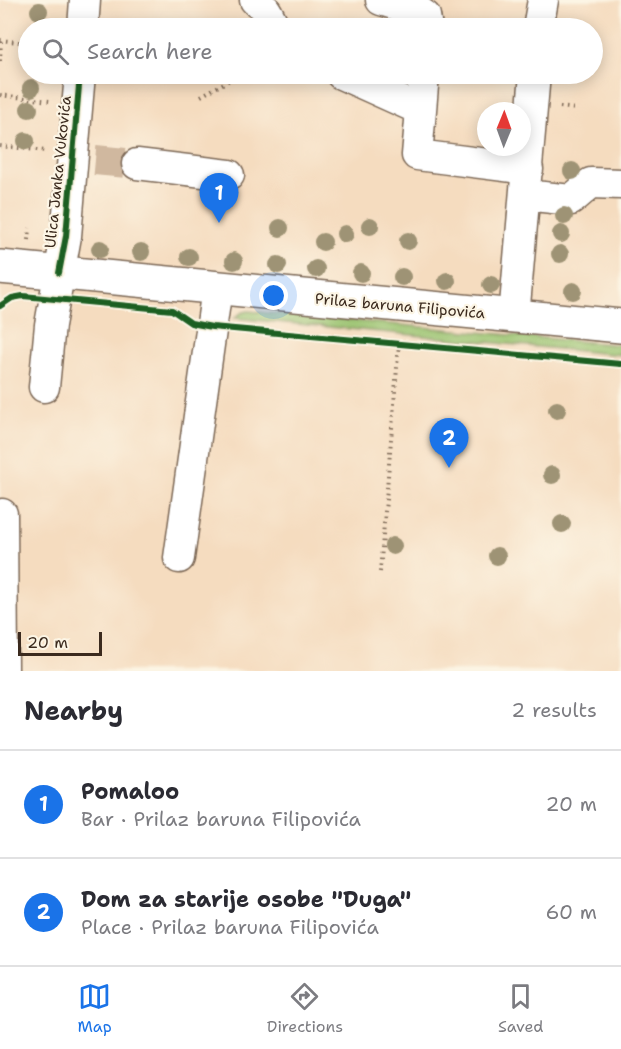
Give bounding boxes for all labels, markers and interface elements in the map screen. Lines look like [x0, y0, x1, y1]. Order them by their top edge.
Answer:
search box [18, 18, 603, 84]
icon: search [39, 35, 72, 68]
text: Search here [87, 37, 213, 66]
street label: Ulica Janka Vukovića [40, 94, 76, 249]
north arrow [477, 102, 531, 156]
pin: 1 [200, 174, 238, 223]
your location [259, 281, 288, 310]
street label: Prilaz baruna Filipovića [314, 289, 487, 323]
pin: 2 [430, 418, 468, 468]
scale bar [18, 629, 102, 656]
text: 20 m [27, 632, 68, 653]
text: Nearby [24, 693, 123, 728]
text: 2 results [511, 697, 597, 723]
text: Pomaloo [81, 777, 179, 806]
text: 1 [39, 791, 48, 817]
text: 20 m [546, 791, 597, 817]
text: Bar · Prilaz baruna Filipovića [81, 806, 361, 832]
text: Dom za starije osobe "Duga" [81, 885, 411, 914]
text: 2 [37, 899, 51, 925]
text: 60 m [545, 899, 597, 925]
text: Place · Prilaz baruna Filipovića [81, 914, 379, 940]
tab: Map [78, 980, 112, 1037]
tab: Directions [267, 980, 343, 1037]
tab: Saved [498, 980, 544, 1037]

